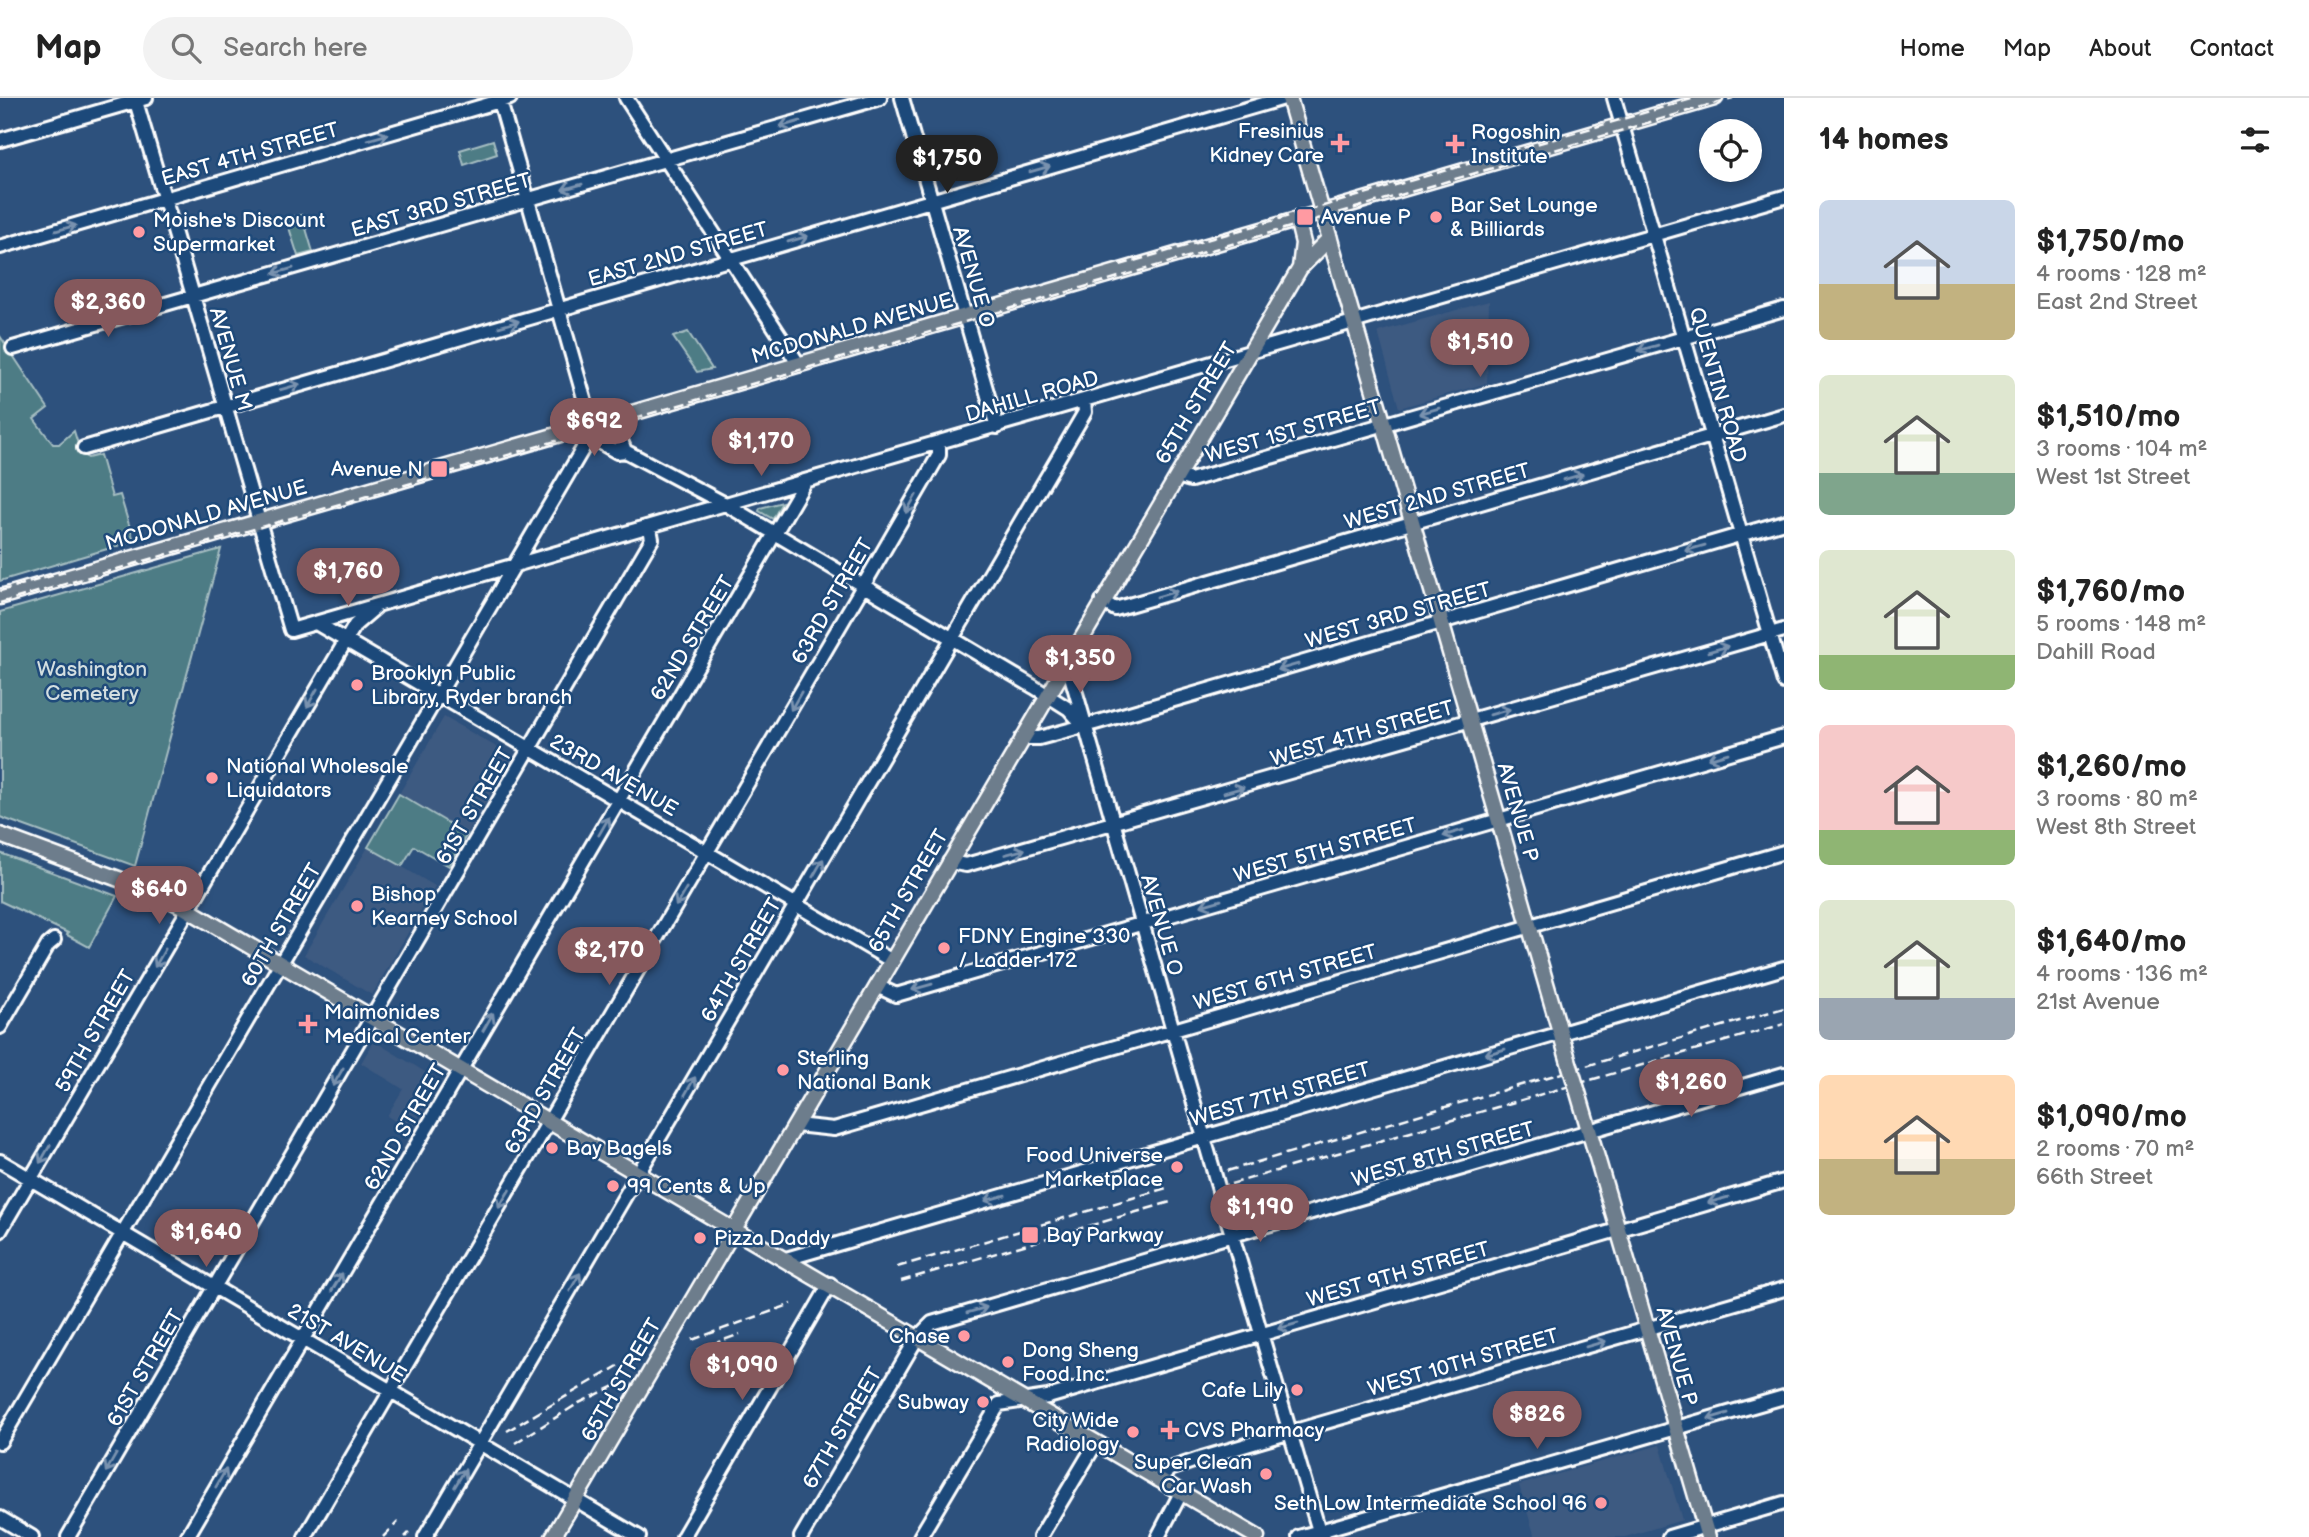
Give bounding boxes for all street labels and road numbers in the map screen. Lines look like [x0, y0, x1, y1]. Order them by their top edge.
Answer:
street label: EAST 4TH STREET [158, 117, 342, 192]
street label: EAST 3RD STREET [348, 168, 534, 243]
street label: EAST 2ND STREET [585, 217, 771, 292]
street label: AVENUE O [947, 223, 1000, 331]
street label: MCDONALD AVENUE [748, 288, 956, 369]
street label: AVENUE M [204, 304, 257, 414]
street label: QUENTIN ROAD [1683, 305, 1752, 466]
street label: 65TH STREET [1150, 337, 1243, 469]
street label: DAHILL ROAD [963, 365, 1102, 427]
street label: WEST 1ST STREET [1202, 394, 1384, 469]
street label: WEST 2ND STREET [1341, 458, 1533, 535]
street label: MCDONALD AVENUE [102, 475, 310, 556]
street label: 63RD STREET [786, 533, 879, 669]
street label: 62ND STREET [645, 571, 740, 705]
street label: WEST 3RD STREET [1302, 577, 1494, 654]
street label: WEST 4TH STREET [1267, 695, 1457, 772]
street label: 23RD AVENUE [545, 729, 682, 822]
street label: 61ST STREET [431, 743, 518, 869]
street label: AVENUE P [1491, 760, 1544, 864]
street label: WEST 5TH STREET [1231, 812, 1420, 889]
street label: 65TH STREET [863, 825, 954, 957]
street label: 60TH STREET [236, 859, 327, 992]
street label: AVENUE O [1135, 871, 1188, 979]
street label: 64TH STREET [696, 893, 787, 1027]
street label: WEST 6TH STREET [1190, 939, 1380, 1016]
street label: 59TH STREET [50, 965, 141, 1097]
street label: 63RD STREET [499, 1023, 592, 1159]
street label: WEST 7TH STREET [1187, 1057, 1374, 1132]
street label: 62ND STREET [359, 1059, 452, 1195]
street label: WEST 8TH STREET [1349, 1116, 1538, 1193]
street label: WEST 9TH STREET [1304, 1236, 1493, 1313]
street label: 21ST AVENUE [283, 1298, 410, 1389]
street label: AVENUE P [1650, 1304, 1703, 1408]
street label: 61ST STREET [102, 1305, 189, 1431]
street label: 65TH STREET [576, 1314, 667, 1446]
street label: WEST 10TH STREET [1365, 1323, 1562, 1402]
street label: 67TH STREET [797, 1363, 888, 1494]

